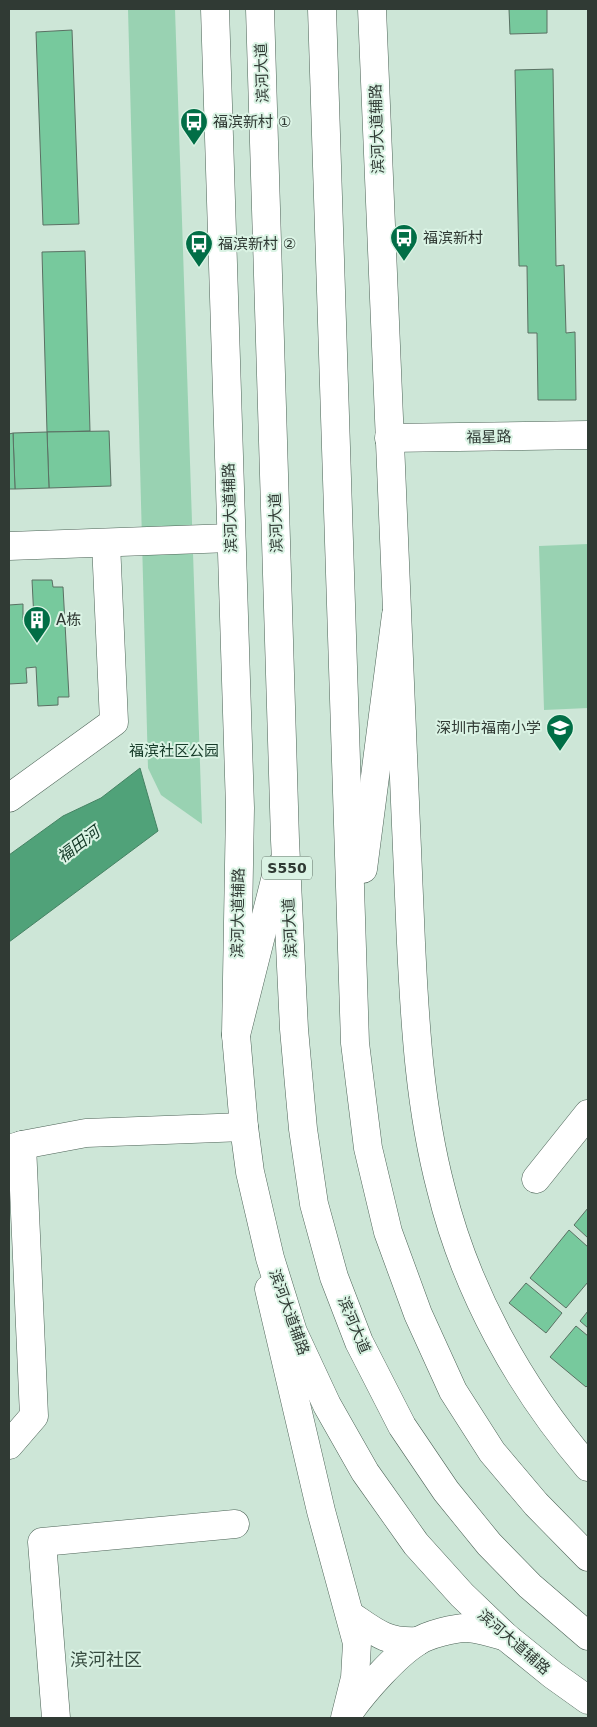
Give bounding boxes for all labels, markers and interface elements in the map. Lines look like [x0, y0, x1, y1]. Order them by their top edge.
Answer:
street label: 滨河大道 [252, 43, 272, 103]
street label: 滨河大道辅路 [366, 84, 388, 174]
bus stop icon: 福滨新村 ① [179, 107, 209, 146]
place label: 福滨新村 ① [213, 113, 291, 131]
bus stop icon: 福滨新村 [389, 223, 419, 262]
bus stop icon: 福滨新村 ② [184, 229, 214, 268]
place label: 福滨新村 [423, 229, 483, 247]
place label: 福滨新村 ② [218, 235, 296, 253]
street label: 福星路 [466, 428, 512, 446]
street label: 滨河大道辅路 [219, 463, 241, 553]
street label: 滨河大道 [266, 493, 286, 553]
building icon: A栋 [22, 605, 52, 644]
place label: A栋 [56, 611, 81, 629]
school or university icon: 深圳市福南小学 [545, 713, 575, 752]
place label: 深圳市福南小学 [436, 719, 541, 737]
park label: 福滨社区公园 [129, 742, 219, 760]
water label: 福田河 [53, 821, 106, 866]
road number: S550 [262, 856, 312, 880]
street label: 滨河大道辅路 [228, 868, 248, 958]
street label: 滨河大道 [279, 898, 301, 958]
street label: 滨河大道辅路 [265, 1267, 313, 1357]
street label: 滨河大道 [334, 1294, 374, 1356]
street label: 滨河大道辅路 [474, 1606, 554, 1678]
district label: 滨河社区 [70, 1649, 142, 1670]

